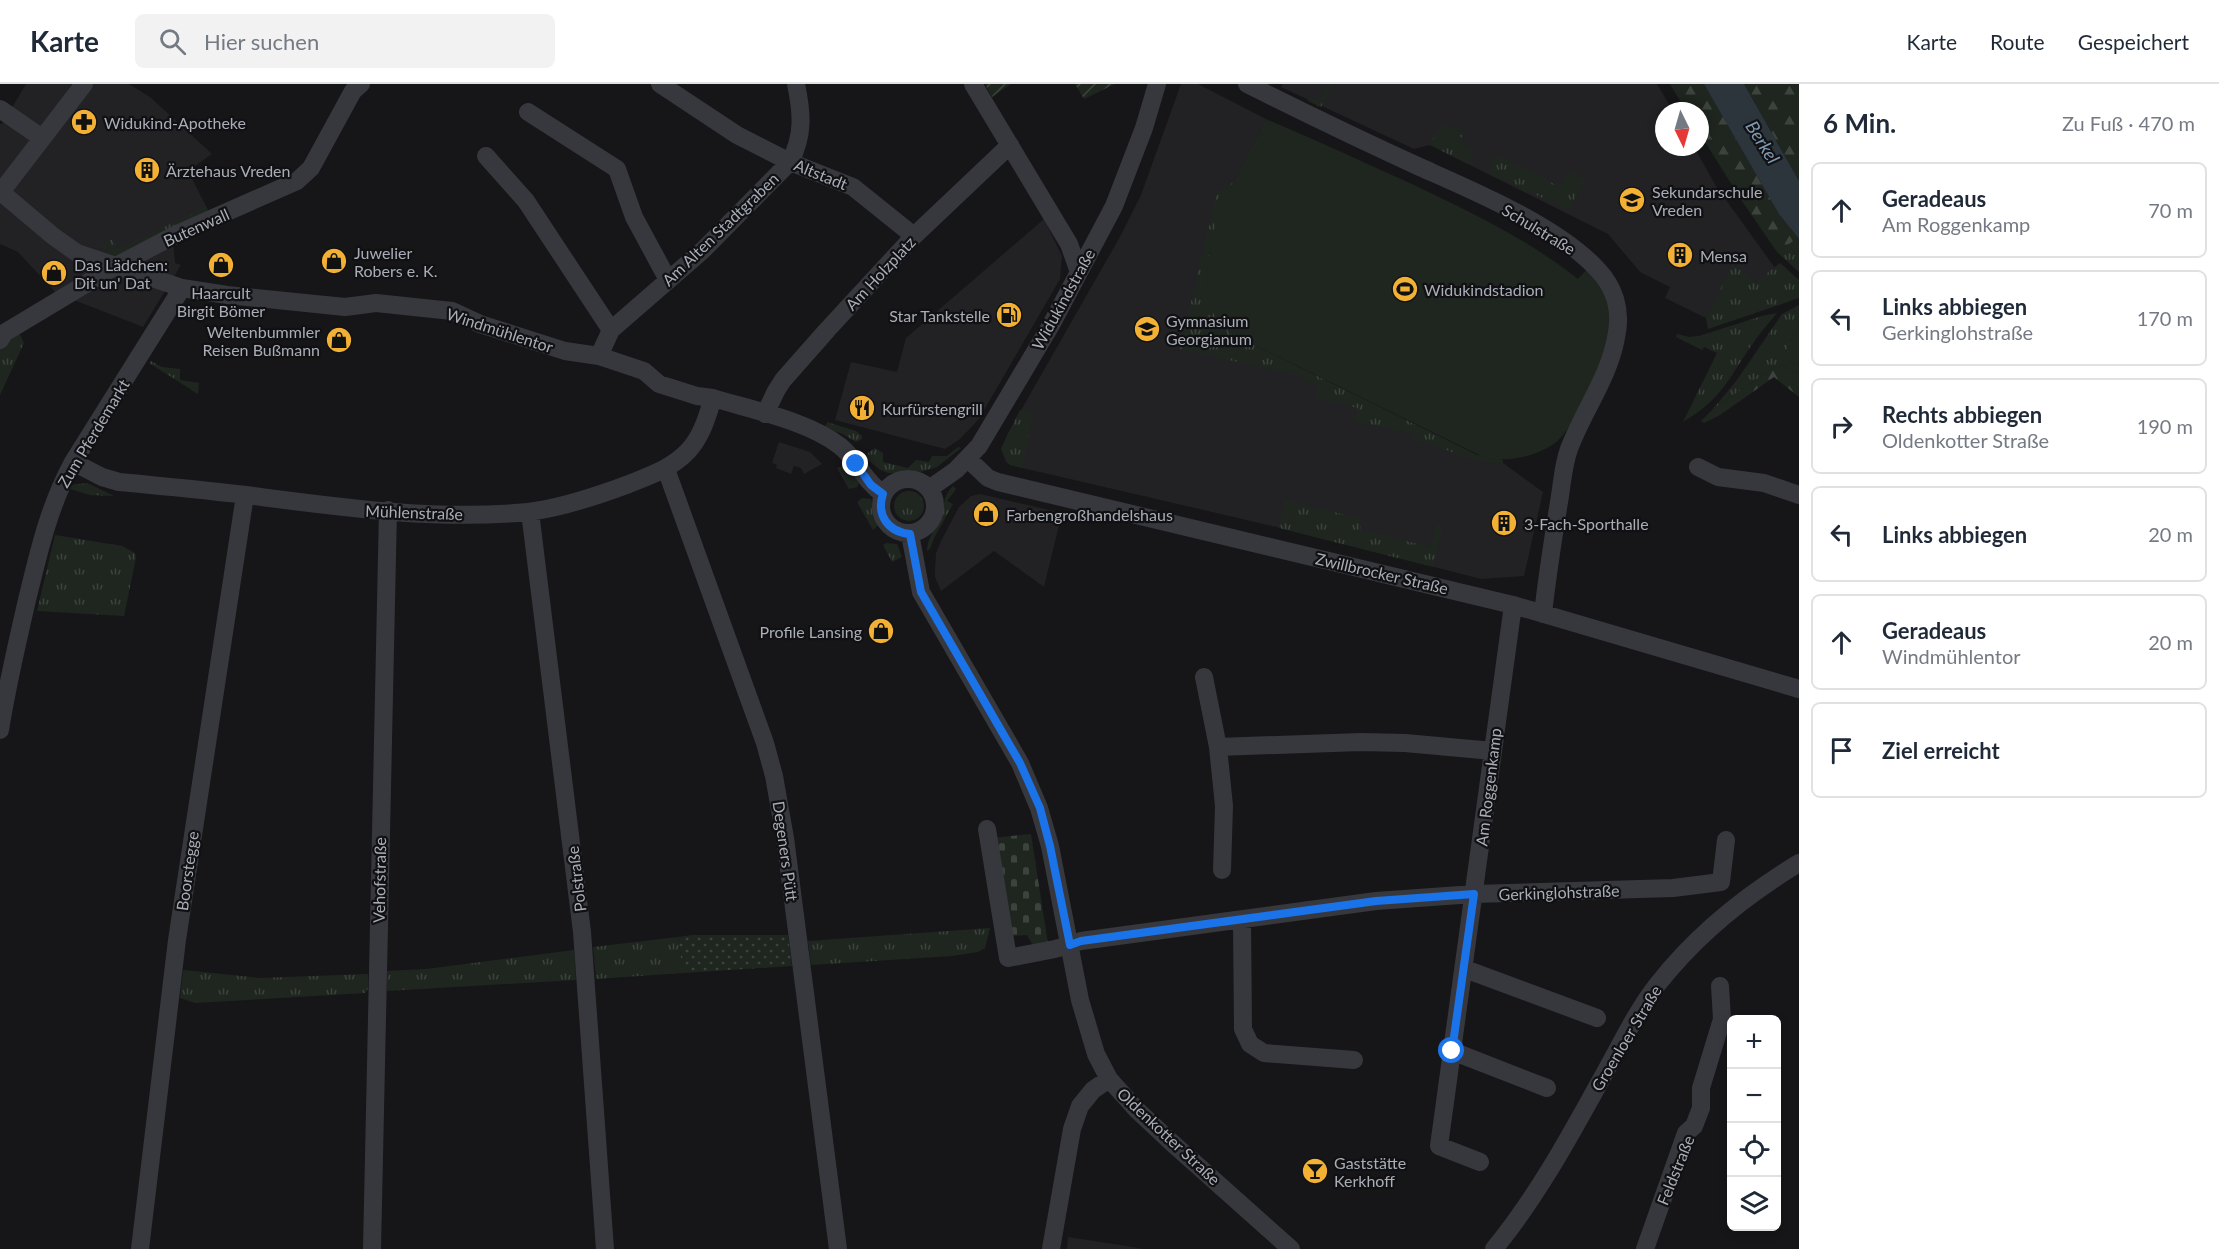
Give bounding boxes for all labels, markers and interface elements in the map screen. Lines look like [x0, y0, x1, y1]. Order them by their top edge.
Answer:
search box [135, 14, 555, 68]
text: Karte [30, 24, 99, 58]
icon: search [156, 25, 189, 58]
text: Hier suchen [204, 28, 319, 55]
text: Karte [1907, 29, 1957, 54]
text: Route [1990, 29, 2045, 54]
text: Gespeichert [2078, 29, 2189, 54]
north arrow [1655, 102, 1709, 156]
pharmacy icon: Widukind-Apotheke [69, 107, 99, 137]
text: 6 Min. [1823, 107, 1896, 139]
text: Zu Fuß · 470 m [2062, 111, 2195, 135]
place label: Widukind-Apotheke [104, 113, 246, 132]
water label: Berkel [1741, 117, 1785, 167]
building icon: Ärztehaus Vreden [132, 155, 162, 185]
street label: Altstadt [792, 155, 851, 193]
place label: Ärztehaus Vreden [166, 161, 290, 180]
street label: Am Alten Stadtgraben [658, 169, 782, 289]
place label: Sekundarschule Vreden [1652, 182, 1762, 219]
school or university icon: Sekundarschule Vreden [1617, 185, 1647, 215]
text: Geradeaus [1882, 185, 1986, 212]
icon: ahead [1825, 194, 1858, 227]
text: 70 m [2148, 198, 2193, 222]
street label: Schulstraße [1499, 200, 1579, 258]
street label: Butenwall [160, 204, 232, 250]
text: Am Roggenkamp [1882, 212, 2030, 236]
street label: Am Holzplatz [841, 232, 919, 314]
building icon: Mensa [1665, 240, 1695, 270]
place label: Juwelier Robers e. K. [354, 243, 437, 280]
street label: Widukindstraße [1028, 245, 1098, 353]
shop icon: Juwelier Robers e. K. [319, 246, 349, 276]
place label: Mensa [1700, 246, 1747, 265]
shop icon: Haarcult Birgit Bömer [206, 250, 236, 280]
place label: Das Lädchen: Dit un' Dat [74, 255, 168, 292]
shop icon: Das Lädchen: Dit un' Dat [39, 258, 69, 288]
sports icon: Widukindstadion [1390, 274, 1420, 304]
place label: Widukindstadion [1424, 280, 1544, 299]
place label: Haarcult Birgit Bömer [177, 283, 265, 320]
text: Links abbiegen [1882, 293, 2027, 320]
fuel station icon: Star Tankstelle [994, 300, 1024, 330]
icon: left [1825, 302, 1858, 335]
street label: Windmühlentor [444, 304, 556, 356]
place label: Star Tankstelle [889, 306, 990, 325]
text: 170 m [2137, 306, 2193, 330]
place label: Gymnasium Georgianum [1166, 311, 1252, 348]
school or university icon: Gymnasium Georgianum [1132, 314, 1162, 344]
text: Gerkinglohstraße [1882, 320, 2033, 344]
place label: Weltenbummler Reisen Bußmann [202, 322, 320, 359]
shop icon: Weltenbummler Reisen Bußmann [324, 325, 354, 355]
street label: Zum Pferdemarkt [53, 375, 133, 490]
restaurant icon: Kurfürstengrill [847, 393, 877, 423]
place label: Kurfürstengrill [882, 399, 983, 418]
text: Rechts abbiegen [1882, 401, 2042, 428]
icon: right [1825, 410, 1858, 443]
text: 190 m [2137, 414, 2193, 438]
text: Oldenkotter Straße [1882, 428, 2049, 452]
route end [842, 450, 868, 476]
shop icon: Farbengroßhandelshaus [971, 499, 1001, 529]
street label: Mühlenstraße [365, 501, 463, 523]
place label: Farbengroßhandelshaus [1006, 505, 1173, 524]
building icon: 3-Fach-Sporthalle [1489, 508, 1519, 538]
place label: 3-Fach-Sporthalle [1524, 514, 1649, 533]
icon: left [1825, 518, 1858, 551]
text: Links abbiegen [1882, 521, 2027, 548]
text: 20 m [2148, 522, 2193, 546]
street label: Zwillbrocker Straße [1314, 549, 1450, 597]
shop icon: Profile Lansing [866, 616, 896, 646]
text: Geradeaus [1882, 617, 1986, 644]
place label: Profile Lansing [760, 622, 862, 641]
icon: ahead [1825, 626, 1858, 659]
text: 20 m [2148, 630, 2193, 654]
text: Windmühlentor [1882, 644, 2021, 668]
street label: Am Roggenkamp [1471, 727, 1505, 847]
icon: arrive [1825, 734, 1858, 767]
text: Ziel erreicht [1882, 737, 2000, 764]
street label: Degeners Pütt [770, 800, 802, 902]
street label: Boorstegge [172, 830, 202, 912]
street label: Vehofstraße [369, 837, 389, 923]
street label: Polstraße [563, 845, 589, 913]
street label: Gerkinglohstraße [1498, 880, 1620, 904]
street label: Groenloer Straße [1587, 982, 1665, 1094]
map controls [1727, 1015, 1781, 1231]
button: + [1727, 1015, 1781, 1069]
route start [1438, 1037, 1464, 1063]
button: − [1727, 1069, 1781, 1123]
street label: Oldenkotter Straße [1114, 1083, 1224, 1189]
button: locate [1727, 1123, 1781, 1177]
street label: Feldstraße [1652, 1132, 1698, 1208]
place label: Gaststätte Kerkhoff [1334, 1153, 1406, 1190]
bar icon: Gaststätte Kerkhoff [1300, 1156, 1330, 1186]
button: layers [1727, 1177, 1781, 1231]

